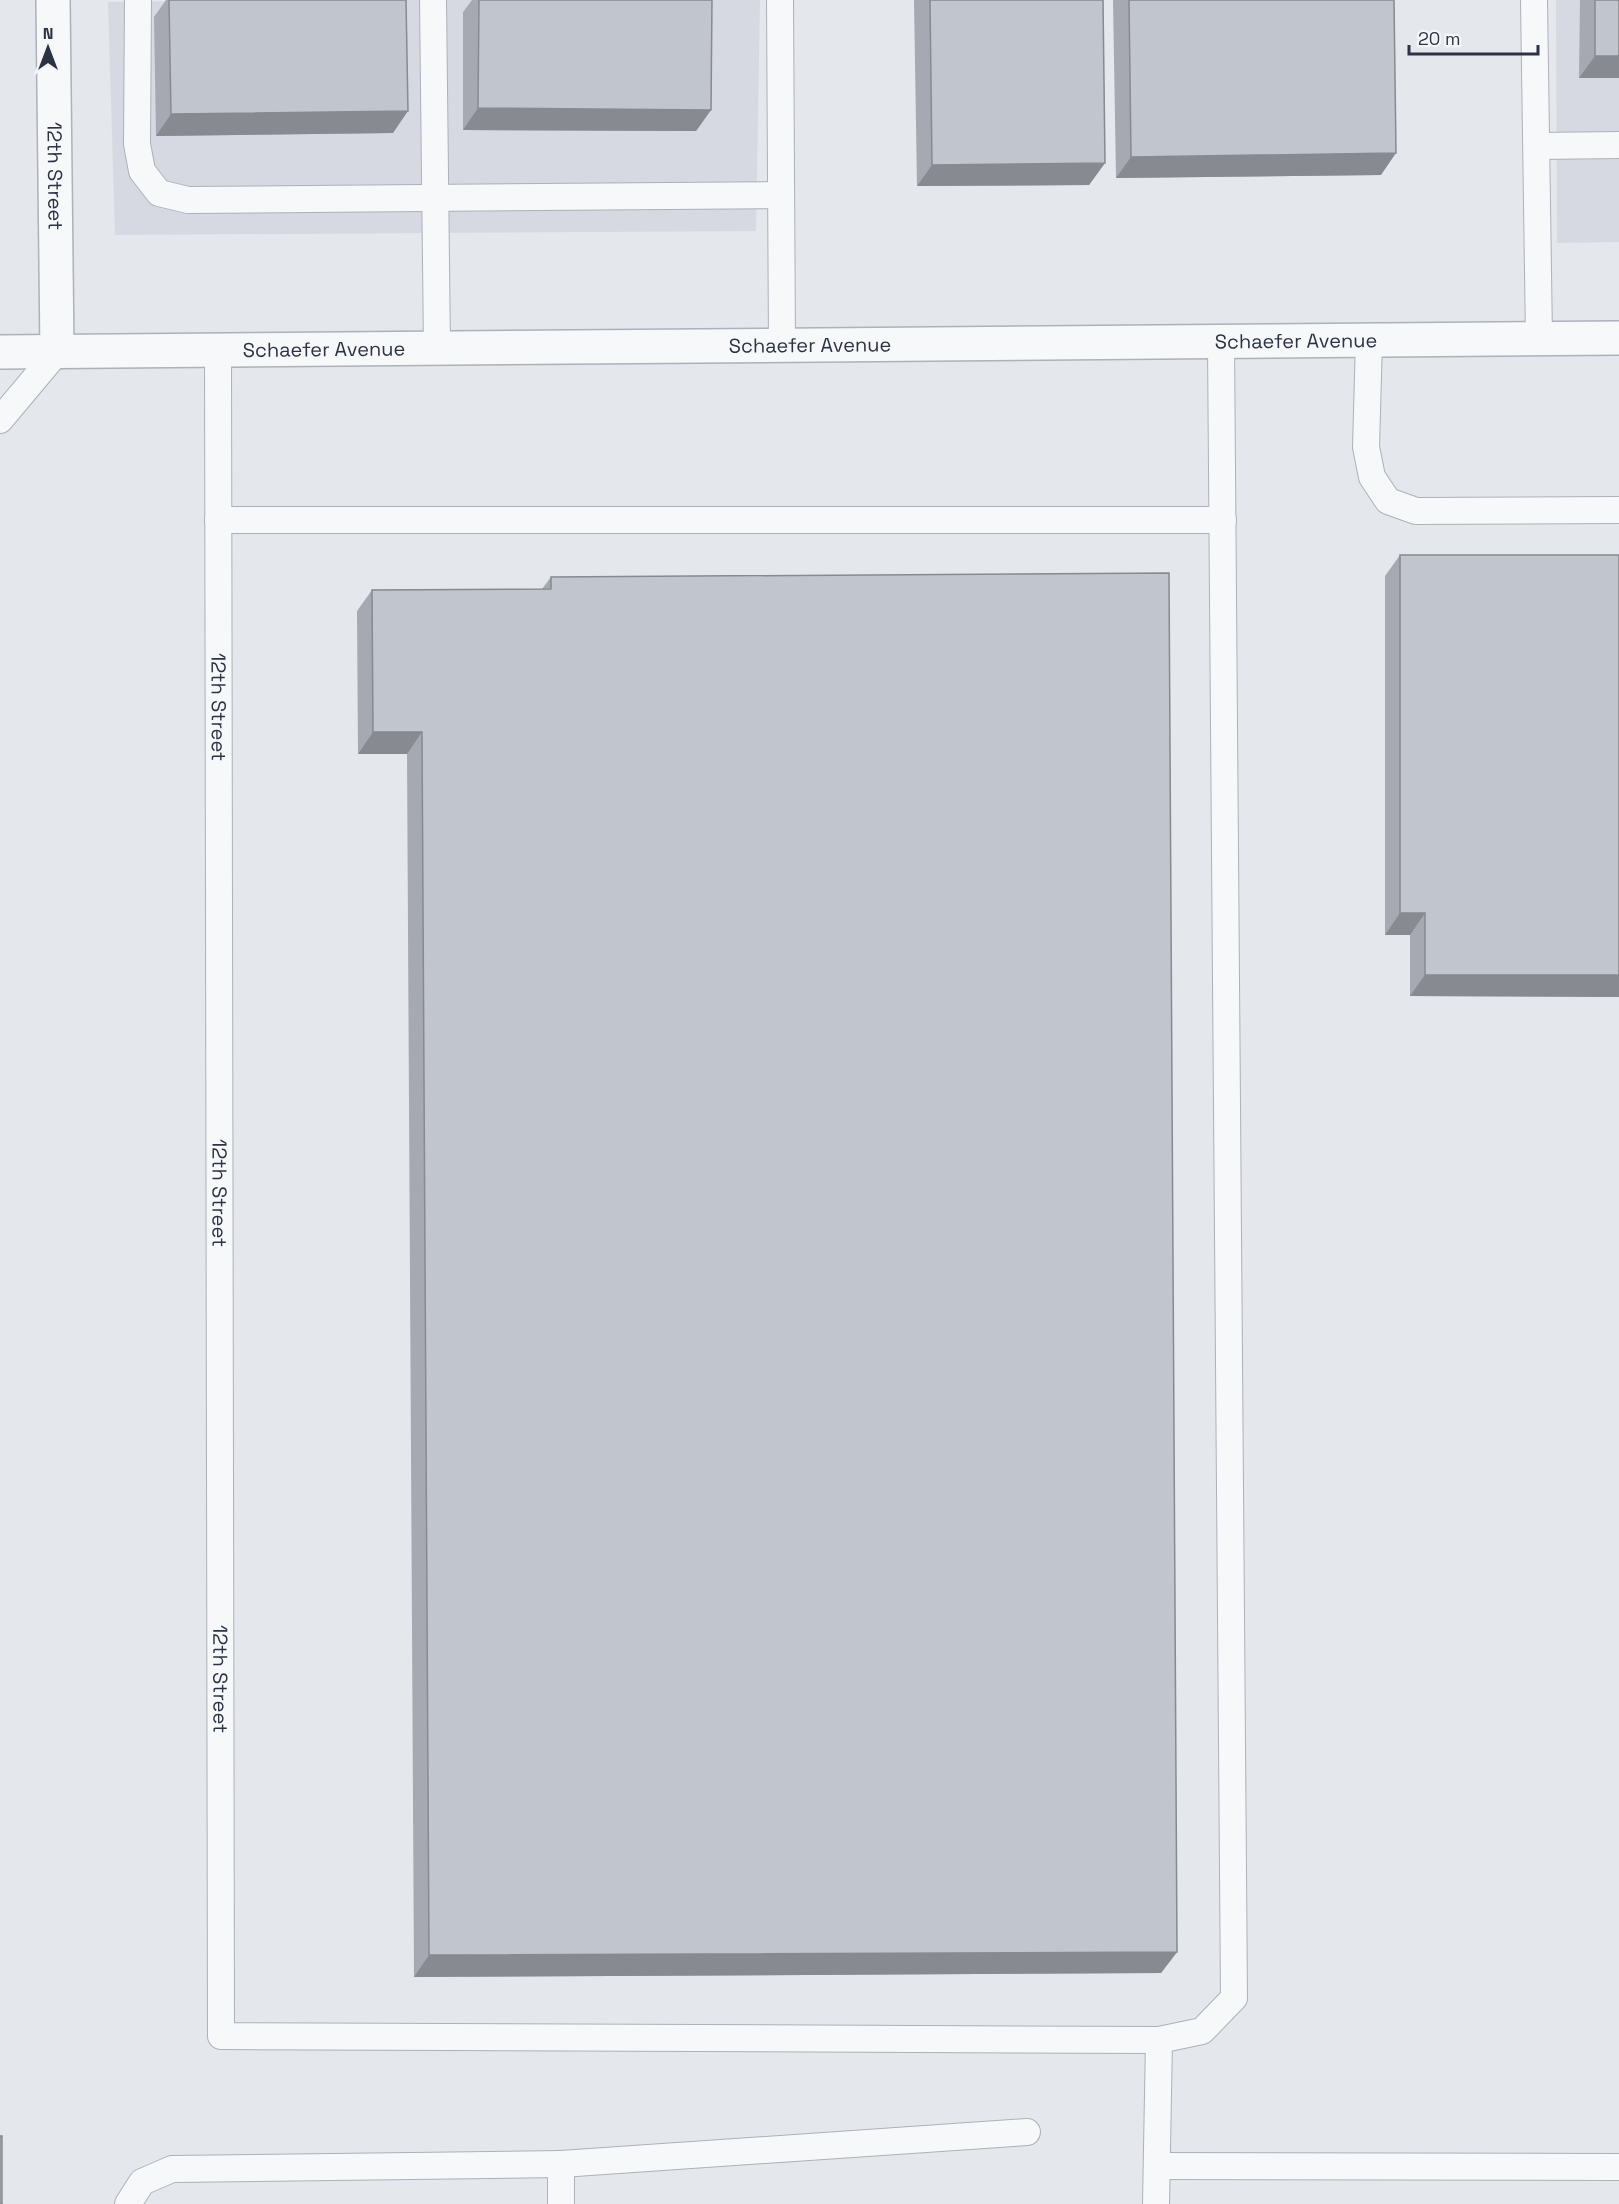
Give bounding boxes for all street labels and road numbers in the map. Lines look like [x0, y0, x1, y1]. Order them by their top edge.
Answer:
street label: 12th Street [41, 122, 69, 230]
street label: Schaefer Avenue [1215, 327, 1377, 354]
street label: Schaefer Avenue [729, 331, 891, 359]
street label: Schaefer Avenue [243, 335, 405, 363]
street label: 12th Street [206, 653, 232, 761]
street label: 12th Street [206, 1139, 233, 1247]
street label: 12th Street [207, 1625, 233, 1733]

